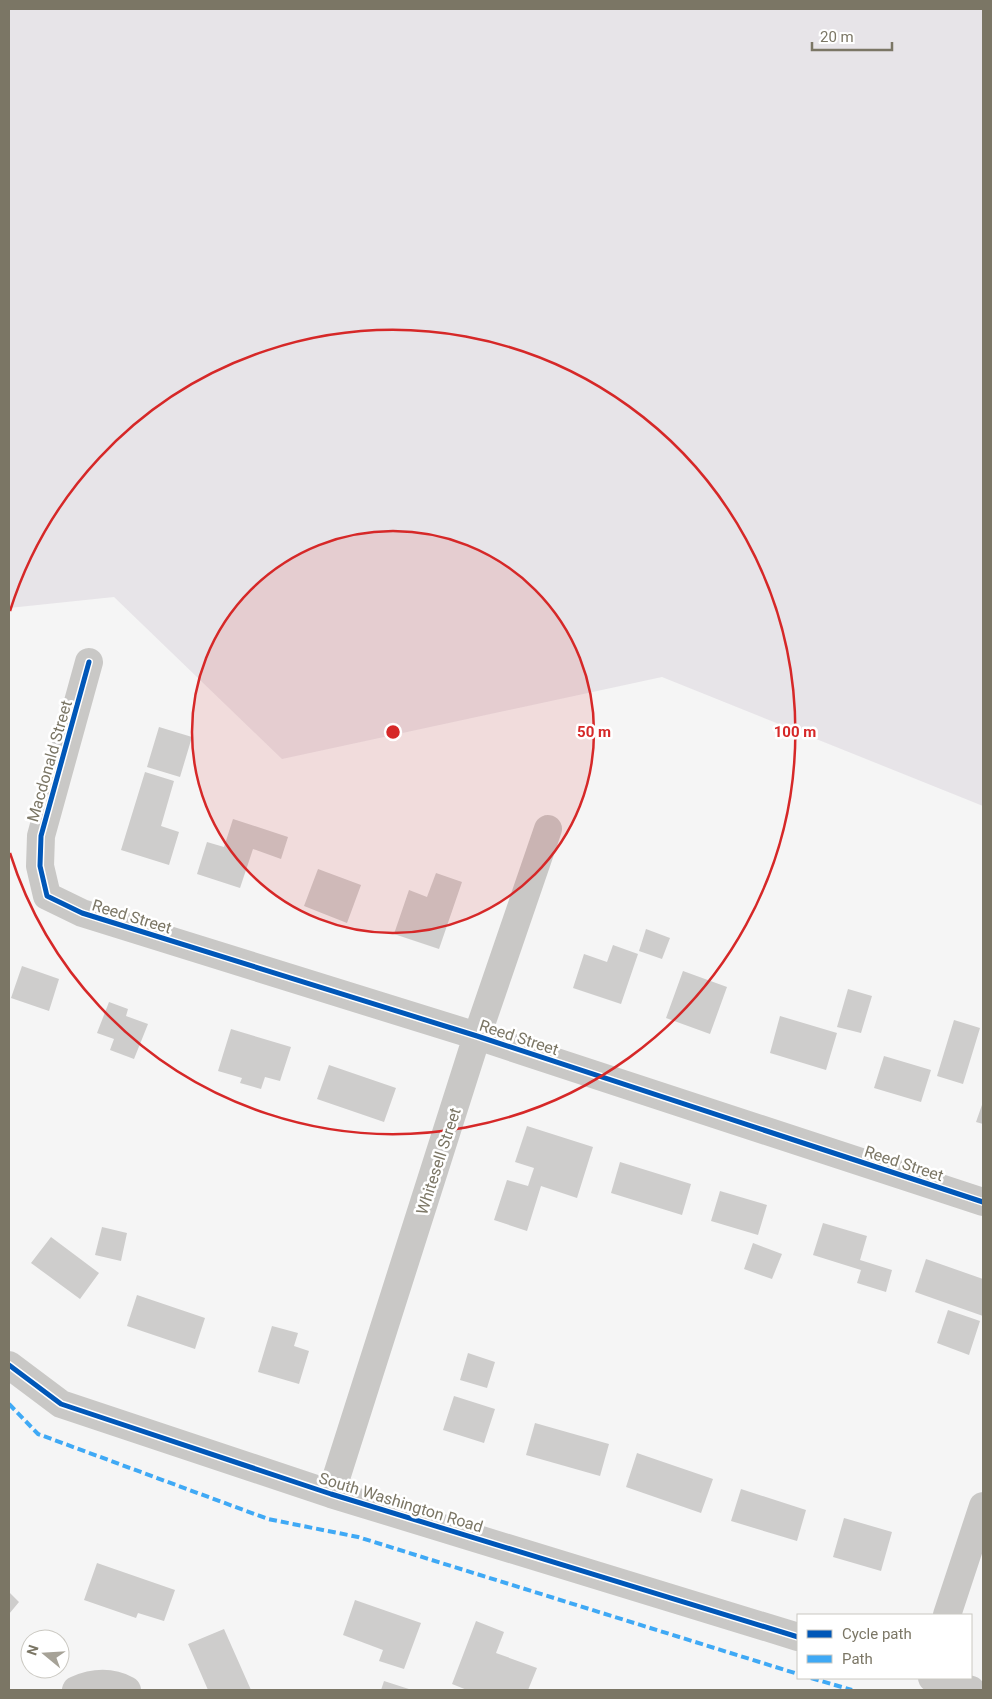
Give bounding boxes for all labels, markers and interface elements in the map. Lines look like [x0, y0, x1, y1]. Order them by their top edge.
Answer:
scale bar [812, 20, 892, 52]
text: 20 m [820, 28, 854, 46]
street label: Macdonald Street [23, 698, 76, 824]
centre of rings [384, 723, 402, 741]
text: 50 m [577, 723, 611, 741]
text: 100 m [774, 723, 816, 741]
street label: Reed Street [90, 895, 174, 938]
street label: Reed Street [477, 1016, 561, 1059]
street label: Whitesell Street [412, 1105, 465, 1217]
street label: Reed Street [862, 1142, 946, 1185]
street label: South Washington Road [316, 1468, 485, 1537]
legend [797, 1614, 972, 1679]
text: Cycle path [842, 1625, 912, 1643]
north arrow [20, 1629, 70, 1679]
text: N [23, 1643, 42, 1657]
text: Path [842, 1650, 873, 1668]

